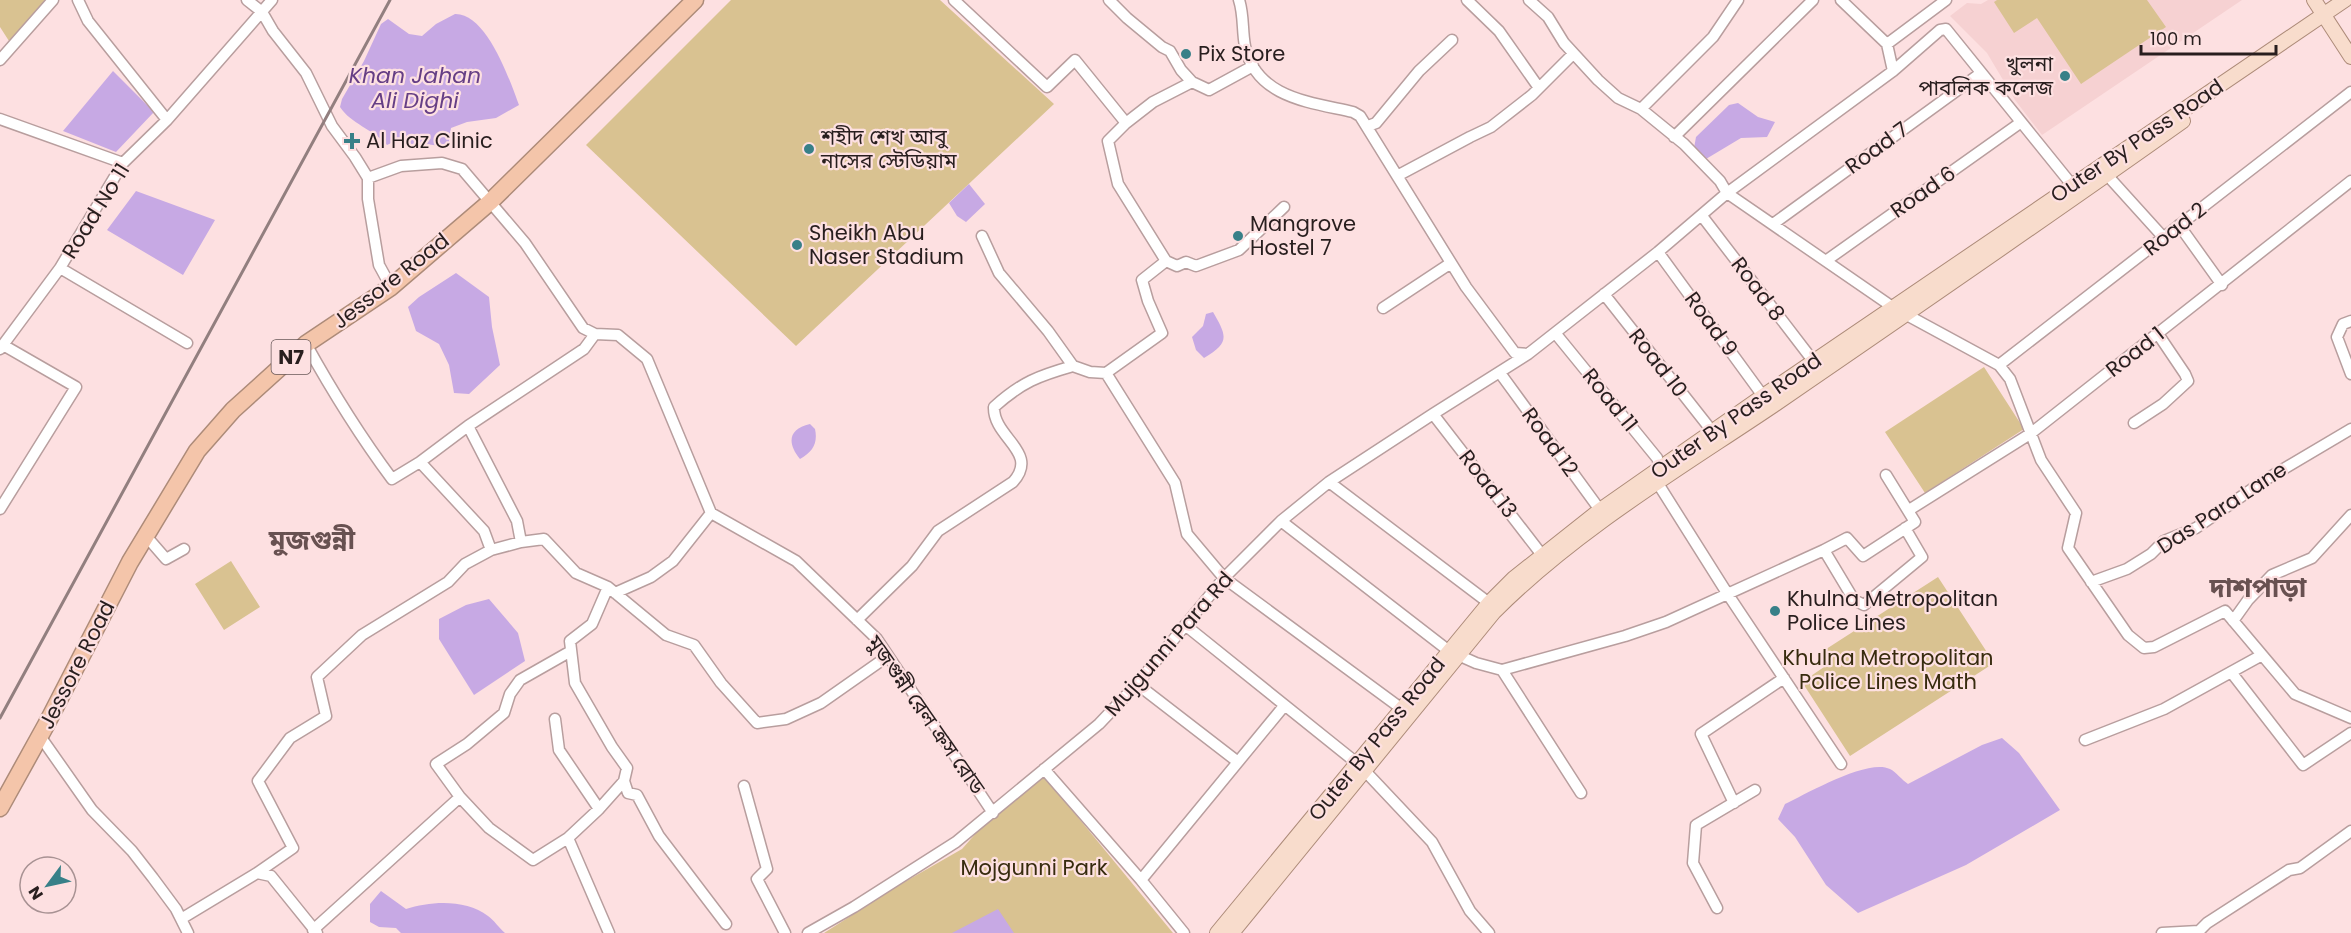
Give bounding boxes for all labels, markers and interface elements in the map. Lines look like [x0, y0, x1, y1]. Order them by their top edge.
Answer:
scale bar [2141, 18, 2276, 56]
text: 100 m [2150, 26, 2202, 51]
place label: Pix Store [1198, 39, 1285, 68]
marker: Pix Store [1179, 47, 1193, 61]
place label: খুলনা পাবলিক কলেজ [1918, 49, 2054, 102]
water label: Khan Jahan Ali Dighi [349, 60, 481, 116]
marker: খুলনা পাবলিক কলেজ [2058, 69, 2072, 83]
street label: Outer By Pass Road [2045, 72, 2229, 209]
street label: Road 7 [1839, 115, 1914, 180]
place label: শহীদ শেখ আবু নাসের স্টেডিয়াম [820, 122, 958, 175]
place label: Al Haz Clinic [366, 126, 493, 155]
marker: Al Haz Clinic [343, 132, 361, 150]
marker: শহীদ শেখ আবু নাসের স্টেডিয়াম [802, 142, 816, 156]
street label: Road No 11 [55, 157, 136, 264]
street label: Road 6 [1884, 159, 1961, 225]
street label: Road 2 [2137, 195, 2212, 262]
place label: Mangrove Hostel 7 [1250, 209, 1356, 262]
place label: Sheikh Abu Naser Stadium [809, 218, 964, 271]
street label: Jessore Road [326, 226, 455, 335]
marker: Mangrove Hostel 7 [1231, 229, 1245, 243]
marker: Sheikh Abu Naser Stadium [790, 238, 804, 252]
street label: Road 8 [1725, 251, 1792, 327]
street label: Road 9 [1678, 285, 1745, 362]
street label: Road 1 [2099, 320, 2170, 384]
street label: Road 10 [1622, 322, 1694, 403]
road number: N7 [272, 340, 310, 374]
street label: Outer By Pass Road [1644, 346, 1827, 486]
street label: Road 11 [1576, 362, 1645, 437]
street label: Road 12 [1515, 401, 1585, 482]
street label: Road 13 [1453, 444, 1524, 524]
street label: Das Para Lane [2151, 455, 2292, 560]
district label: মুজগুন্নী [268, 521, 356, 558]
street label: Mujgunni Para Rd [1098, 565, 1240, 722]
district label: দাশপাড়া [2209, 569, 2307, 606]
place label: Khulna Metropolitan Police Lines [1787, 584, 1998, 637]
street label: Jessore Road [32, 596, 121, 734]
marker: Khulna Metropolitan Police Lines [1768, 604, 1782, 618]
street label: মুজগুন্নী রেল ক্রস রোড [860, 628, 993, 801]
park label: Khulna Metropolitan Police Lines Math [1782, 643, 1994, 696]
street label: Outer By Pass Road [1302, 651, 1452, 827]
park label: Mojgunni Park [960, 853, 1108, 882]
north arrow [18, 855, 78, 915]
text: N [23, 882, 49, 904]

